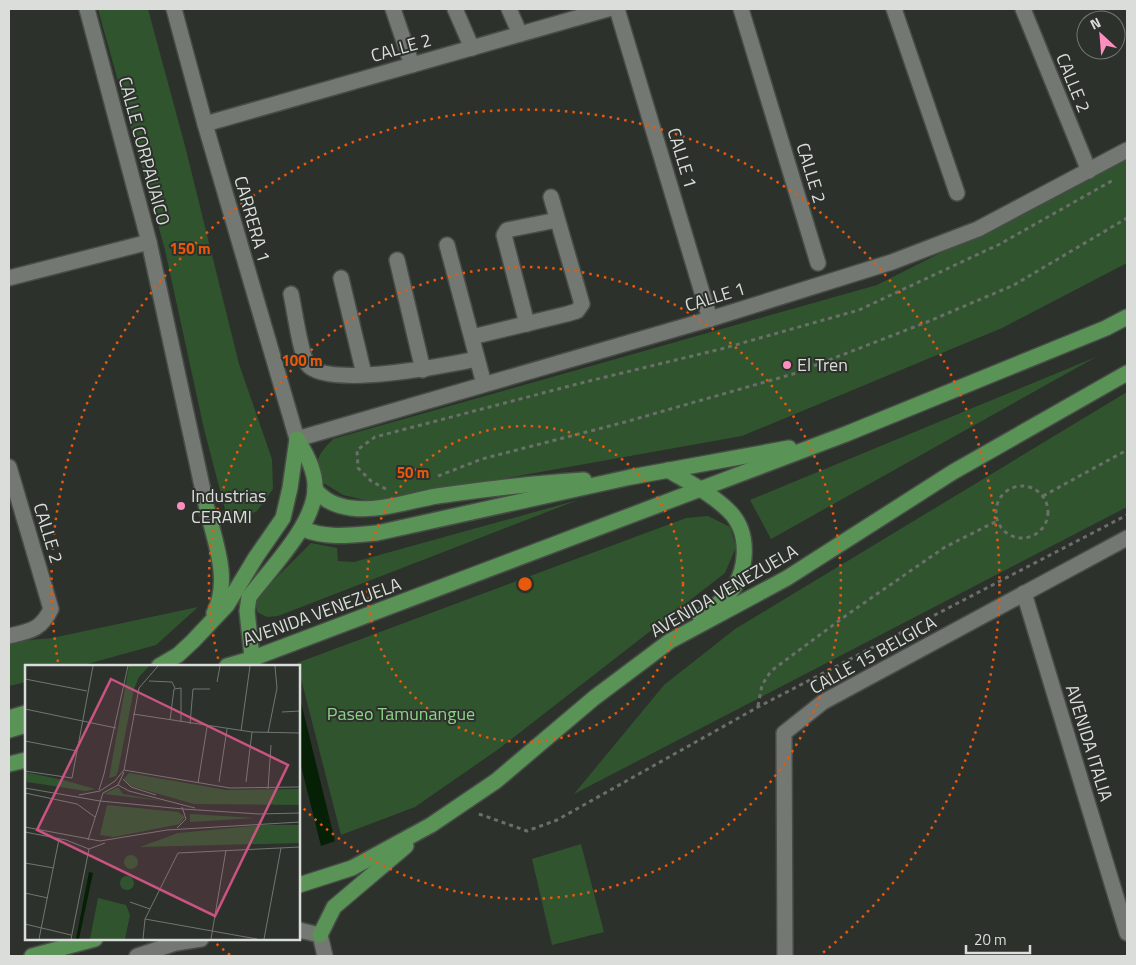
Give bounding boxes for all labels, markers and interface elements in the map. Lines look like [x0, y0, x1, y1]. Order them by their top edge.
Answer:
north arrow [1076, 10, 1126, 60]
text: N [1086, 11, 1104, 34]
street label: CALLE 2 [367, 26, 434, 69]
street label: CALLE 2 [1049, 49, 1098, 117]
street label: CALLE CORPAUAICO [112, 73, 177, 228]
street label: CALLE 1 [661, 124, 704, 191]
street label: CALLE 2 [790, 139, 833, 206]
street label: CARRERA 1 [227, 173, 278, 265]
text: 150 m [169, 237, 211, 260]
street label: CALLE 1 [681, 275, 748, 318]
text: 100 m [281, 349, 323, 372]
place label: El Tren [797, 351, 848, 378]
marker: El Tren [781, 359, 793, 371]
text: 50 m [397, 461, 429, 484]
place label: Industrias CERAMI [191, 482, 266, 530]
street label: CALLE 2 [27, 499, 70, 566]
marker: Industrias CERAMI [175, 500, 187, 512]
street label: AVENIDA VENEZUELA [645, 537, 803, 644]
street label: AVENIDA VENEZUELA [239, 570, 405, 653]
centre of rings [516, 575, 534, 593]
street label: CALLE 15 BELGICA [804, 608, 941, 701]
inset map [25, 665, 300, 940]
street label: AVENIDA ITALIA [1059, 681, 1120, 805]
park label: Paseo Tamunangue [327, 700, 475, 727]
scale bar [966, 922, 1030, 954]
text: 20 m [974, 928, 1007, 951]

